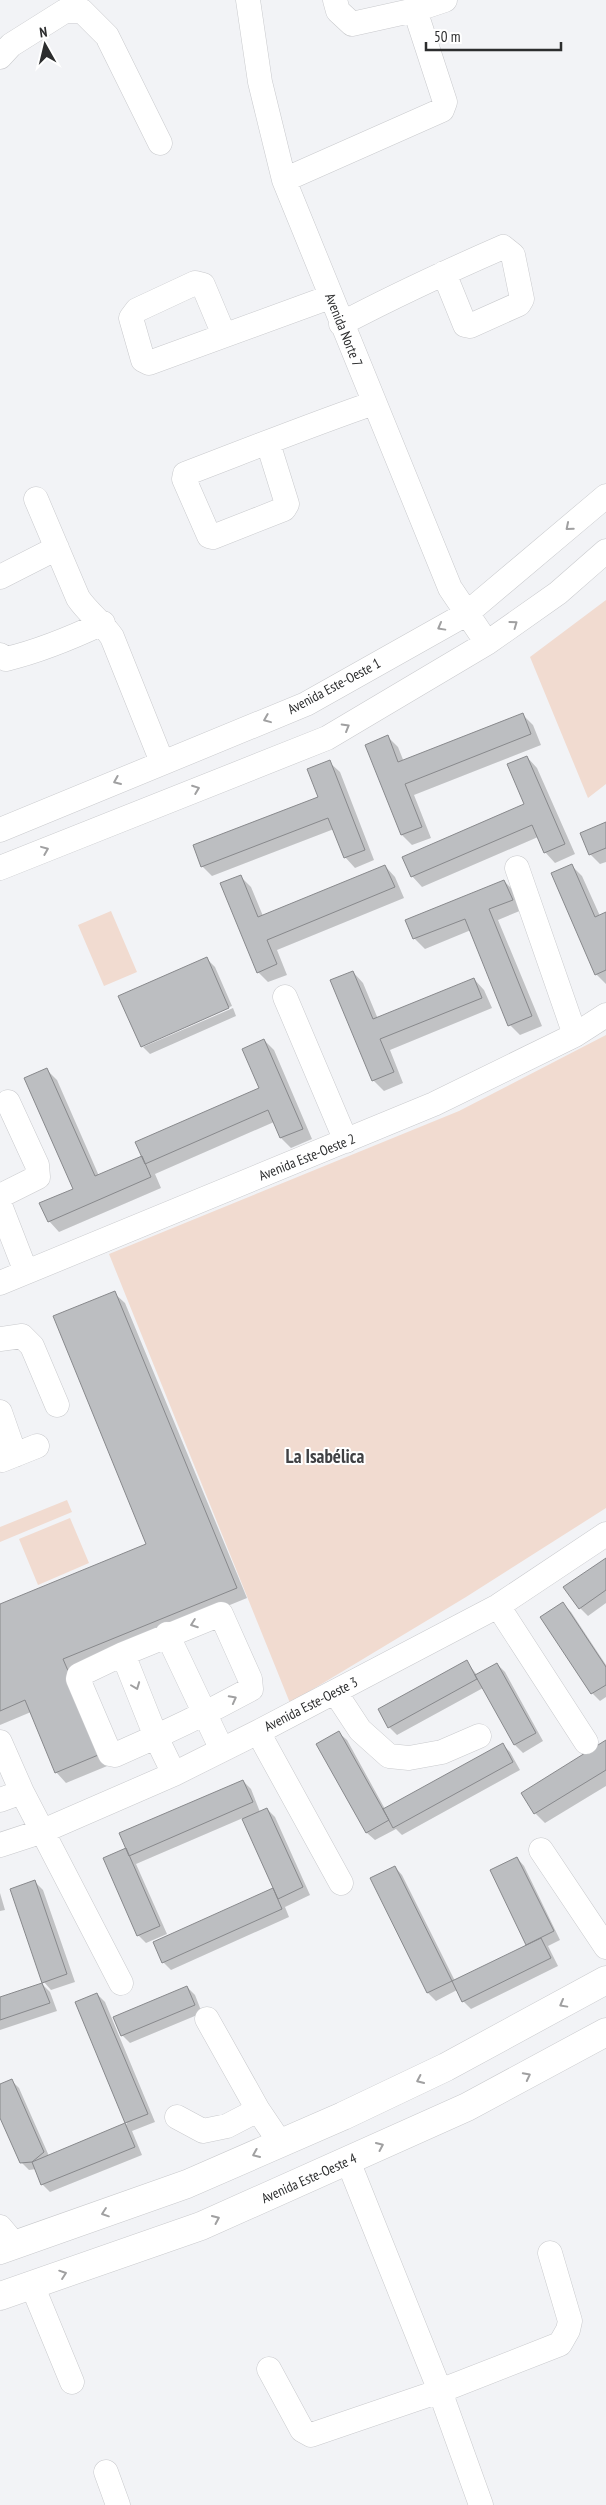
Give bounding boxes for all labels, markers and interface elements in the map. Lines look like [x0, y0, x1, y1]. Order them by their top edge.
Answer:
north arrow [20, 20, 70, 70]
scale bar [426, 20, 561, 52]
text: N [38, 23, 48, 42]
text: 50 m [434, 27, 460, 46]
street label: Avenida Norte 7 [321, 291, 367, 369]
one-way arrow [565, 521, 574, 530]
one-way arrow [438, 621, 447, 631]
one-way arrow [508, 621, 518, 630]
street label: Avenida Este-Oeste 1 [285, 654, 383, 718]
one-way arrow [263, 713, 272, 724]
one-way arrow [341, 723, 350, 733]
one-way arrow [113, 775, 122, 785]
one-way arrow [191, 785, 200, 795]
one-way arrow [40, 845, 49, 856]
street label: Avenida Este-Oeste 2 [256, 1129, 358, 1185]
district label: La Isabélica [286, 1444, 365, 1468]
one-way arrow [190, 1618, 198, 1628]
street label: Avenida Este-Oeste 3 [261, 1673, 361, 1735]
one-way arrow [131, 1682, 141, 1690]
one-way arrow [228, 1695, 237, 1705]
one-way arrow [560, 1998, 569, 2008]
one-way arrow [521, 2072, 530, 2082]
one-way arrow [416, 2074, 425, 2084]
one-way arrow [375, 2142, 384, 2152]
one-way arrow [252, 2148, 261, 2159]
street label: Avenida Este-Oeste 4 [258, 2149, 360, 2207]
one-way arrow [101, 2208, 109, 2218]
one-way arrow [211, 2215, 220, 2226]
one-way arrow [58, 2270, 66, 2280]

